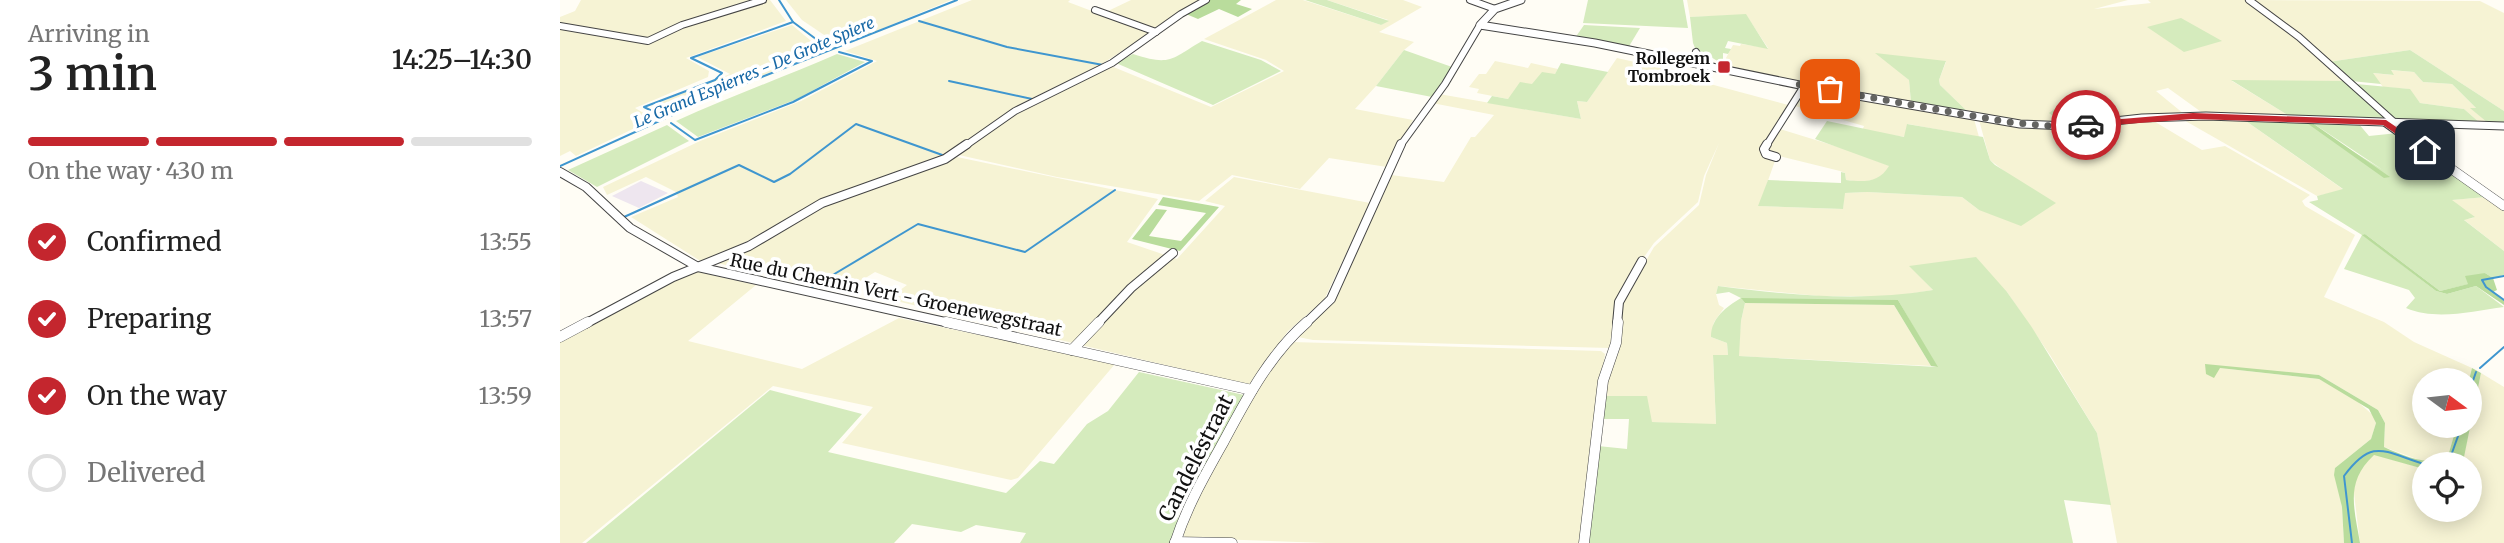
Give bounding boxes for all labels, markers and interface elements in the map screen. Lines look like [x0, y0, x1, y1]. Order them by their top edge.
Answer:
water label: Le Grand Espierres - De Grote Spiere [631, 12, 877, 132]
text: Arriving in [28, 19, 150, 48]
text: 14:25–14:30 [392, 43, 532, 76]
text: 3 min [28, 45, 157, 103]
place label: Rollegem Tombroek [1628, 48, 1711, 86]
marker: Rollegem Tombroek [1716, 59, 1732, 75]
pin [1800, 59, 1860, 119]
icon: bag [1811, 70, 1849, 108]
courier [2051, 90, 2121, 160]
icon: car [2067, 106, 2105, 144]
pin [2395, 120, 2455, 180]
icon: home [2406, 131, 2444, 169]
text: On the way · 430 m [28, 156, 233, 185]
icon: check [28, 223, 66, 261]
text: Confirmed [87, 225, 222, 258]
text: 13:55 [479, 227, 532, 256]
street label: Rue du Chemin Vert - Groenewegstraat [728, 248, 1064, 341]
icon: check [28, 300, 66, 338]
text: Preparing [87, 302, 211, 335]
text: 13:57 [480, 304, 532, 333]
north arrow [2412, 368, 2482, 438]
map controls [2412, 368, 2482, 522]
icon: check [28, 377, 66, 415]
text: On the way [87, 379, 227, 412]
text: 13:59 [479, 381, 532, 410]
street label: Candeléstraat [1152, 390, 1239, 526]
button: locate [2412, 452, 2482, 522]
text: Delivered [87, 456, 206, 489]

